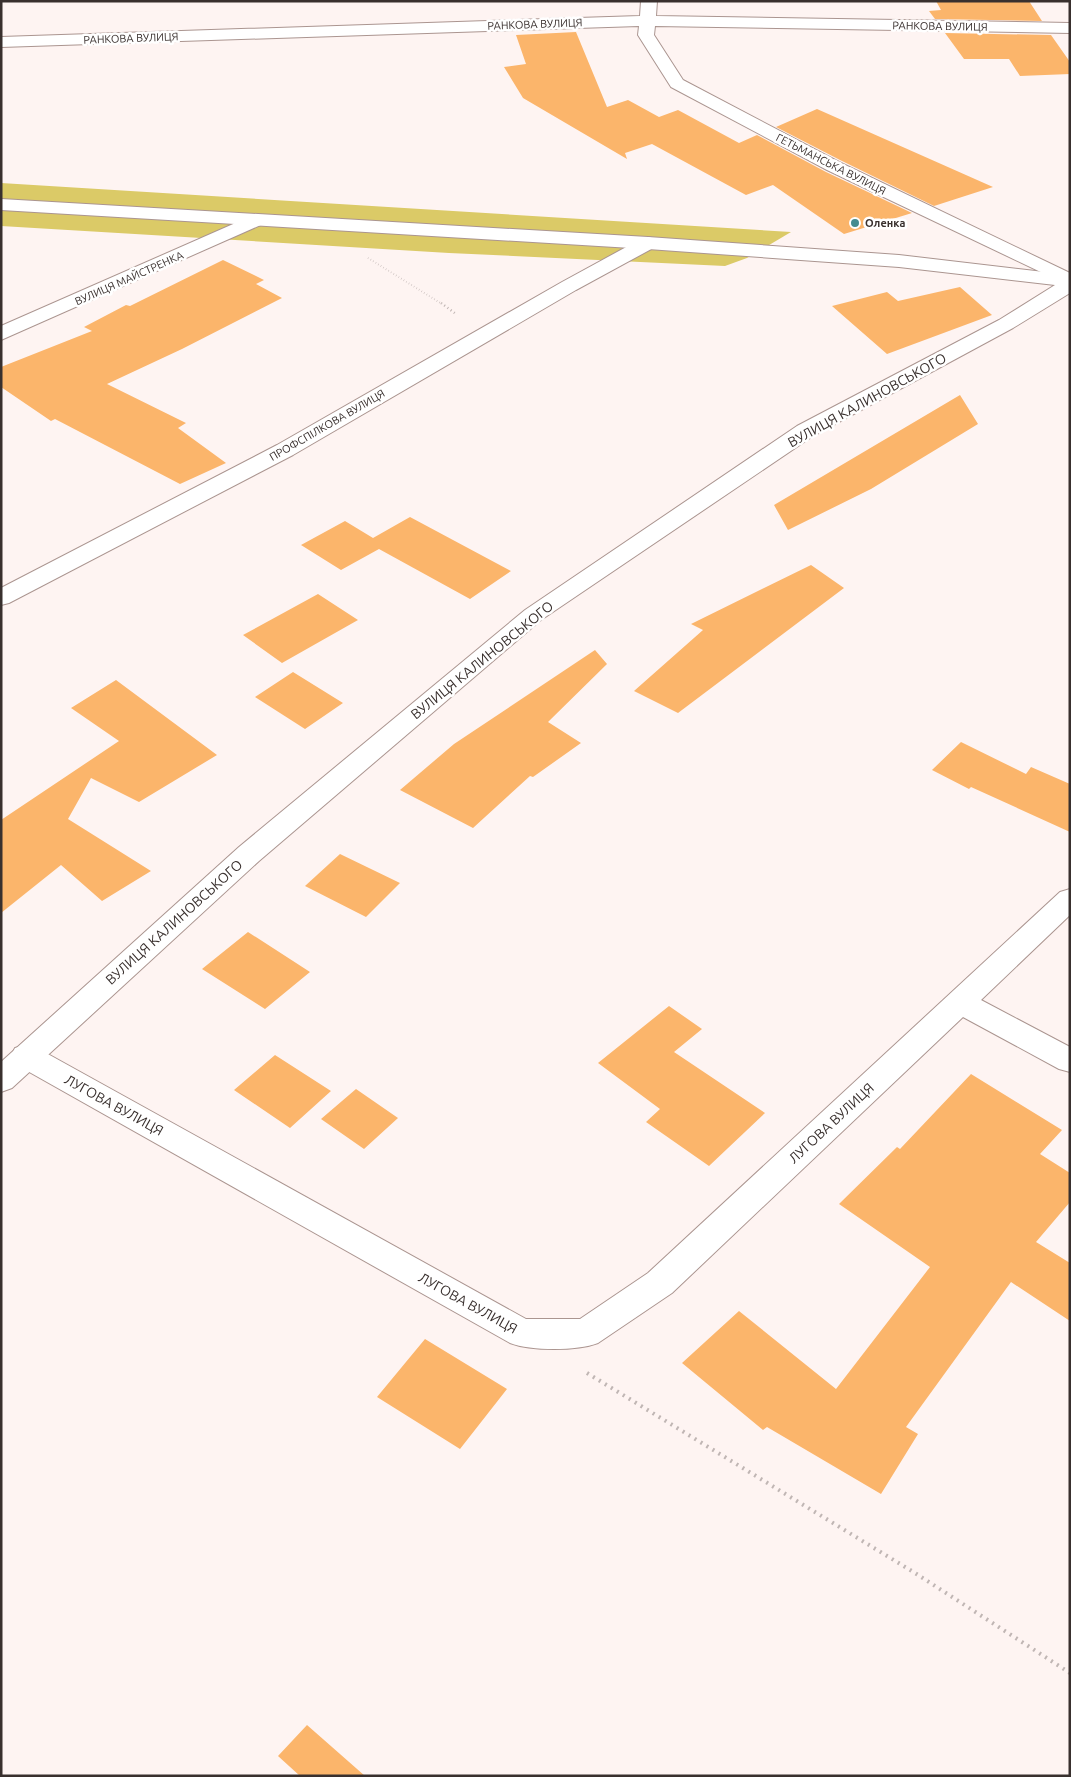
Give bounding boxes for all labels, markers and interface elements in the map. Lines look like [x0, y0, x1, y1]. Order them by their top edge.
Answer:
street label: РАНКОВА ВУЛИЦЯ [487, 16, 583, 32]
street label: РАНКОВА ВУЛИЦЯ [892, 19, 988, 33]
street label: РАНКОВА ВУЛИЦЯ [83, 30, 179, 46]
street label: ГЕТЬМАНСЬКА ВУЛИЦЯ [774, 131, 888, 197]
marker: Оленка [849, 217, 861, 229]
place label: Оленка [865, 217, 905, 229]
street label: ВУЛИЦЯ МАЙСТРЕНКА [73, 248, 186, 307]
street label: ВУЛИЦЯ КАЛИНОВСЬКОГО [785, 350, 949, 450]
street label: ПРОФСПІЛКОВА ВУЛИЦЯ [267, 387, 387, 463]
street label: ВУЛИЦЯ КАЛИНОВСЬКОГО [408, 598, 557, 722]
street label: ВУЛИЦЯ КАЛИНОВСЬКОГО [102, 856, 246, 988]
street label: ЛУГОВА ВУЛИЦЯ [62, 1071, 166, 1139]
street label: ЛУГОВА ВУЛИЦЯ [785, 1079, 877, 1167]
street label: ЛУГОВА ВУЛИЦЯ [416, 1269, 520, 1337]

